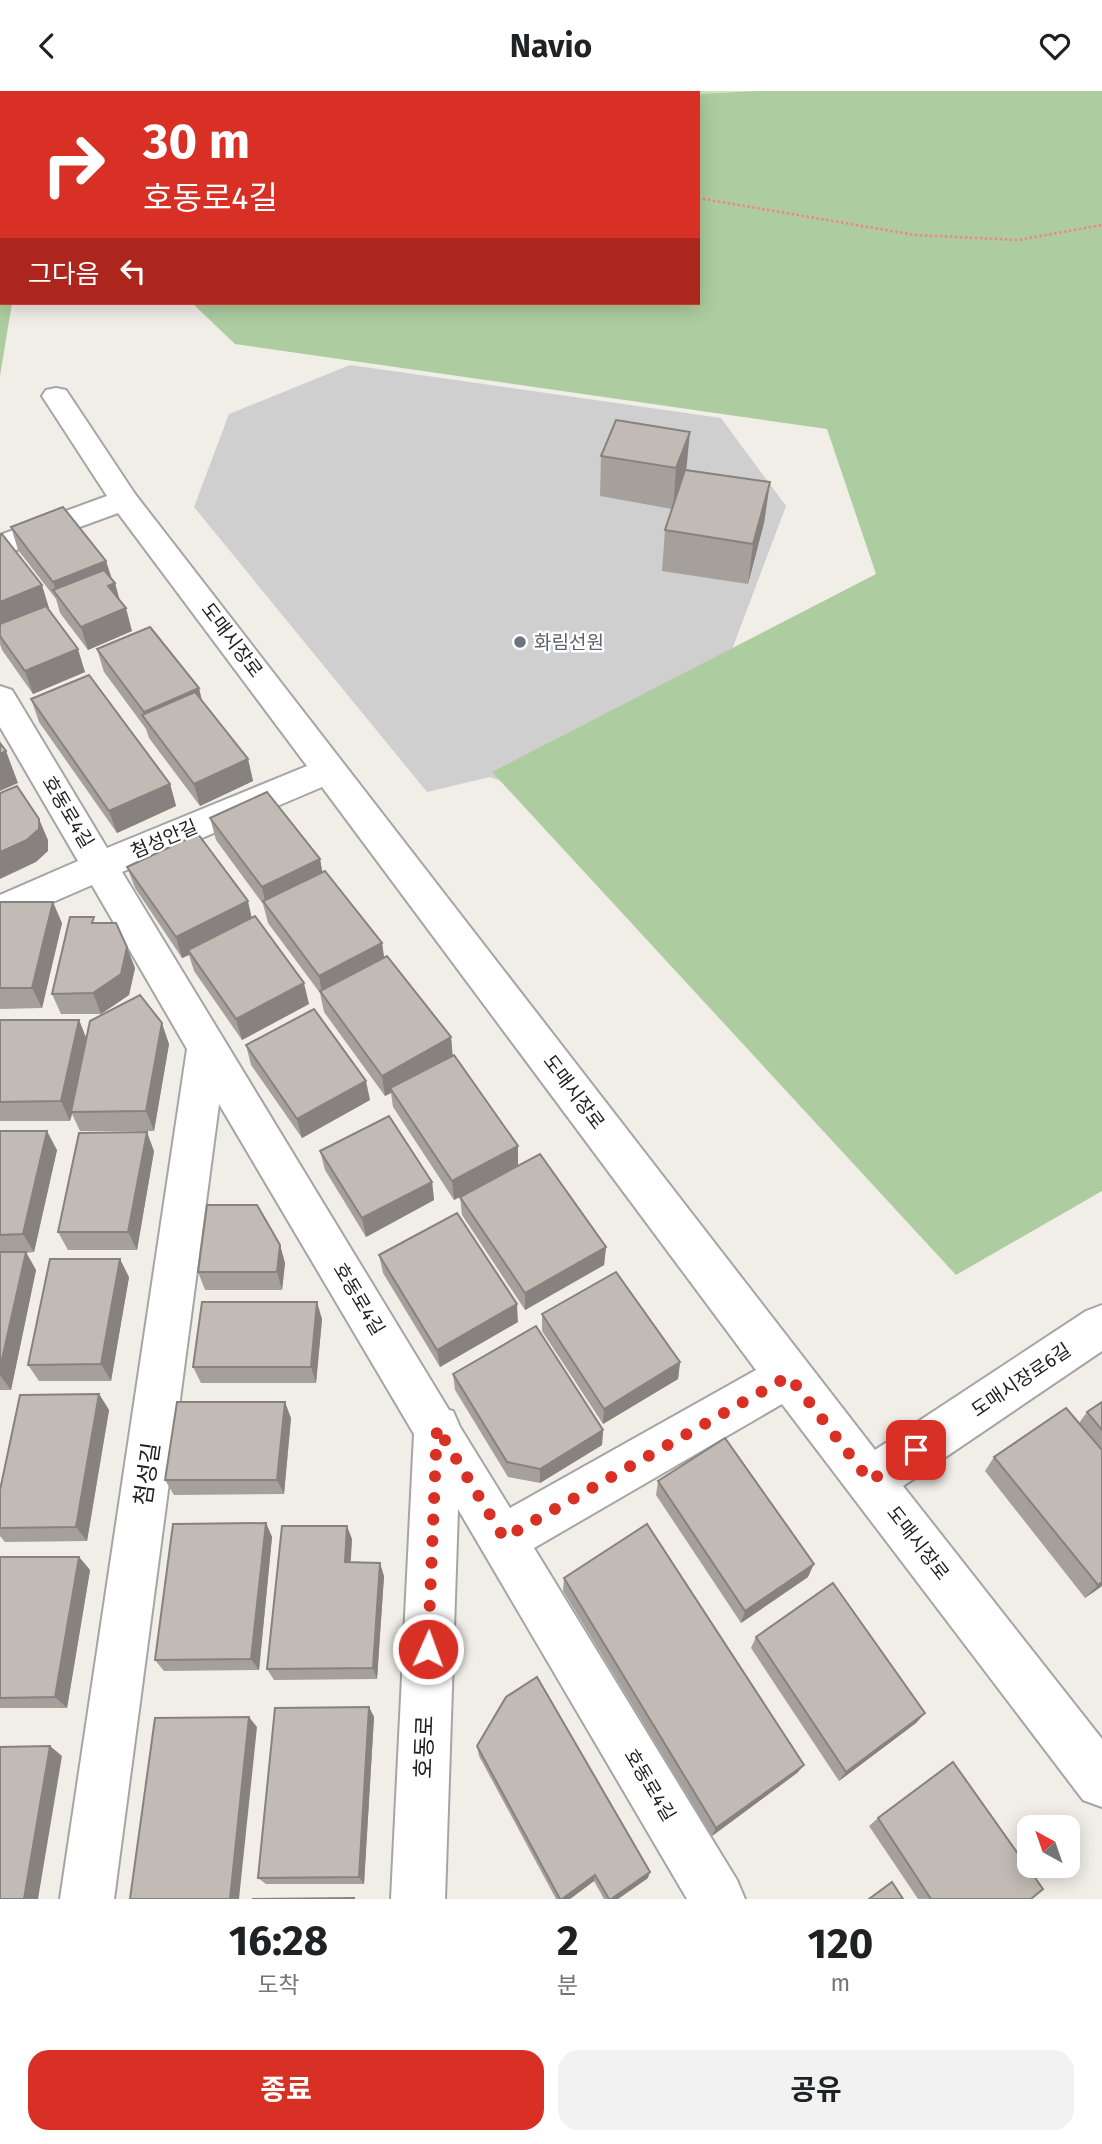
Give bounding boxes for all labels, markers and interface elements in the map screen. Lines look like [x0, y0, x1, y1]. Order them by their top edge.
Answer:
icon: back [28, 27, 66, 65]
text: Navio [510, 27, 592, 65]
icon: heart [1036, 27, 1074, 65]
text: 30 m [143, 112, 250, 171]
icon: right [28, 119, 119, 210]
text: 호동로4길 [143, 179, 278, 217]
icon: left [114, 252, 152, 290]
text: 그다음 [28, 259, 100, 290]
street label: 도매시장로 [197, 598, 267, 682]
place label: 화림선원 [534, 631, 604, 654]
marker: 화림선원 [512, 634, 528, 650]
street label: 호동로4길 [38, 772, 98, 852]
street label: 첨성안길 [127, 815, 201, 863]
street label: 도매시장로 [539, 1050, 609, 1134]
street label: 호동로4길 [329, 1259, 389, 1339]
street label: 도매시장로6길 [967, 1338, 1075, 1422]
pin [886, 1420, 946, 1480]
icon: arrive [897, 1431, 935, 1469]
street label: 첨성길 [129, 1441, 165, 1507]
street label: 도매시장로 [882, 1501, 954, 1585]
position arrow [391, 1612, 465, 1686]
street label: 호동로 [409, 1715, 439, 1779]
street label: 호동로4길 [620, 1745, 680, 1825]
north arrow [1017, 1815, 1080, 1878]
map controls [1017, 1815, 1080, 1878]
text: 16:28 [229, 1916, 328, 1966]
text: 2 [557, 1916, 579, 1966]
text: 120 [807, 1919, 873, 1969]
text: m [830, 1969, 850, 1997]
text: 도착 [257, 1971, 300, 1999]
text: 분 [557, 1971, 578, 1999]
button: 종료 [28, 2050, 544, 2130]
button: 공유 [558, 2050, 1074, 2130]

